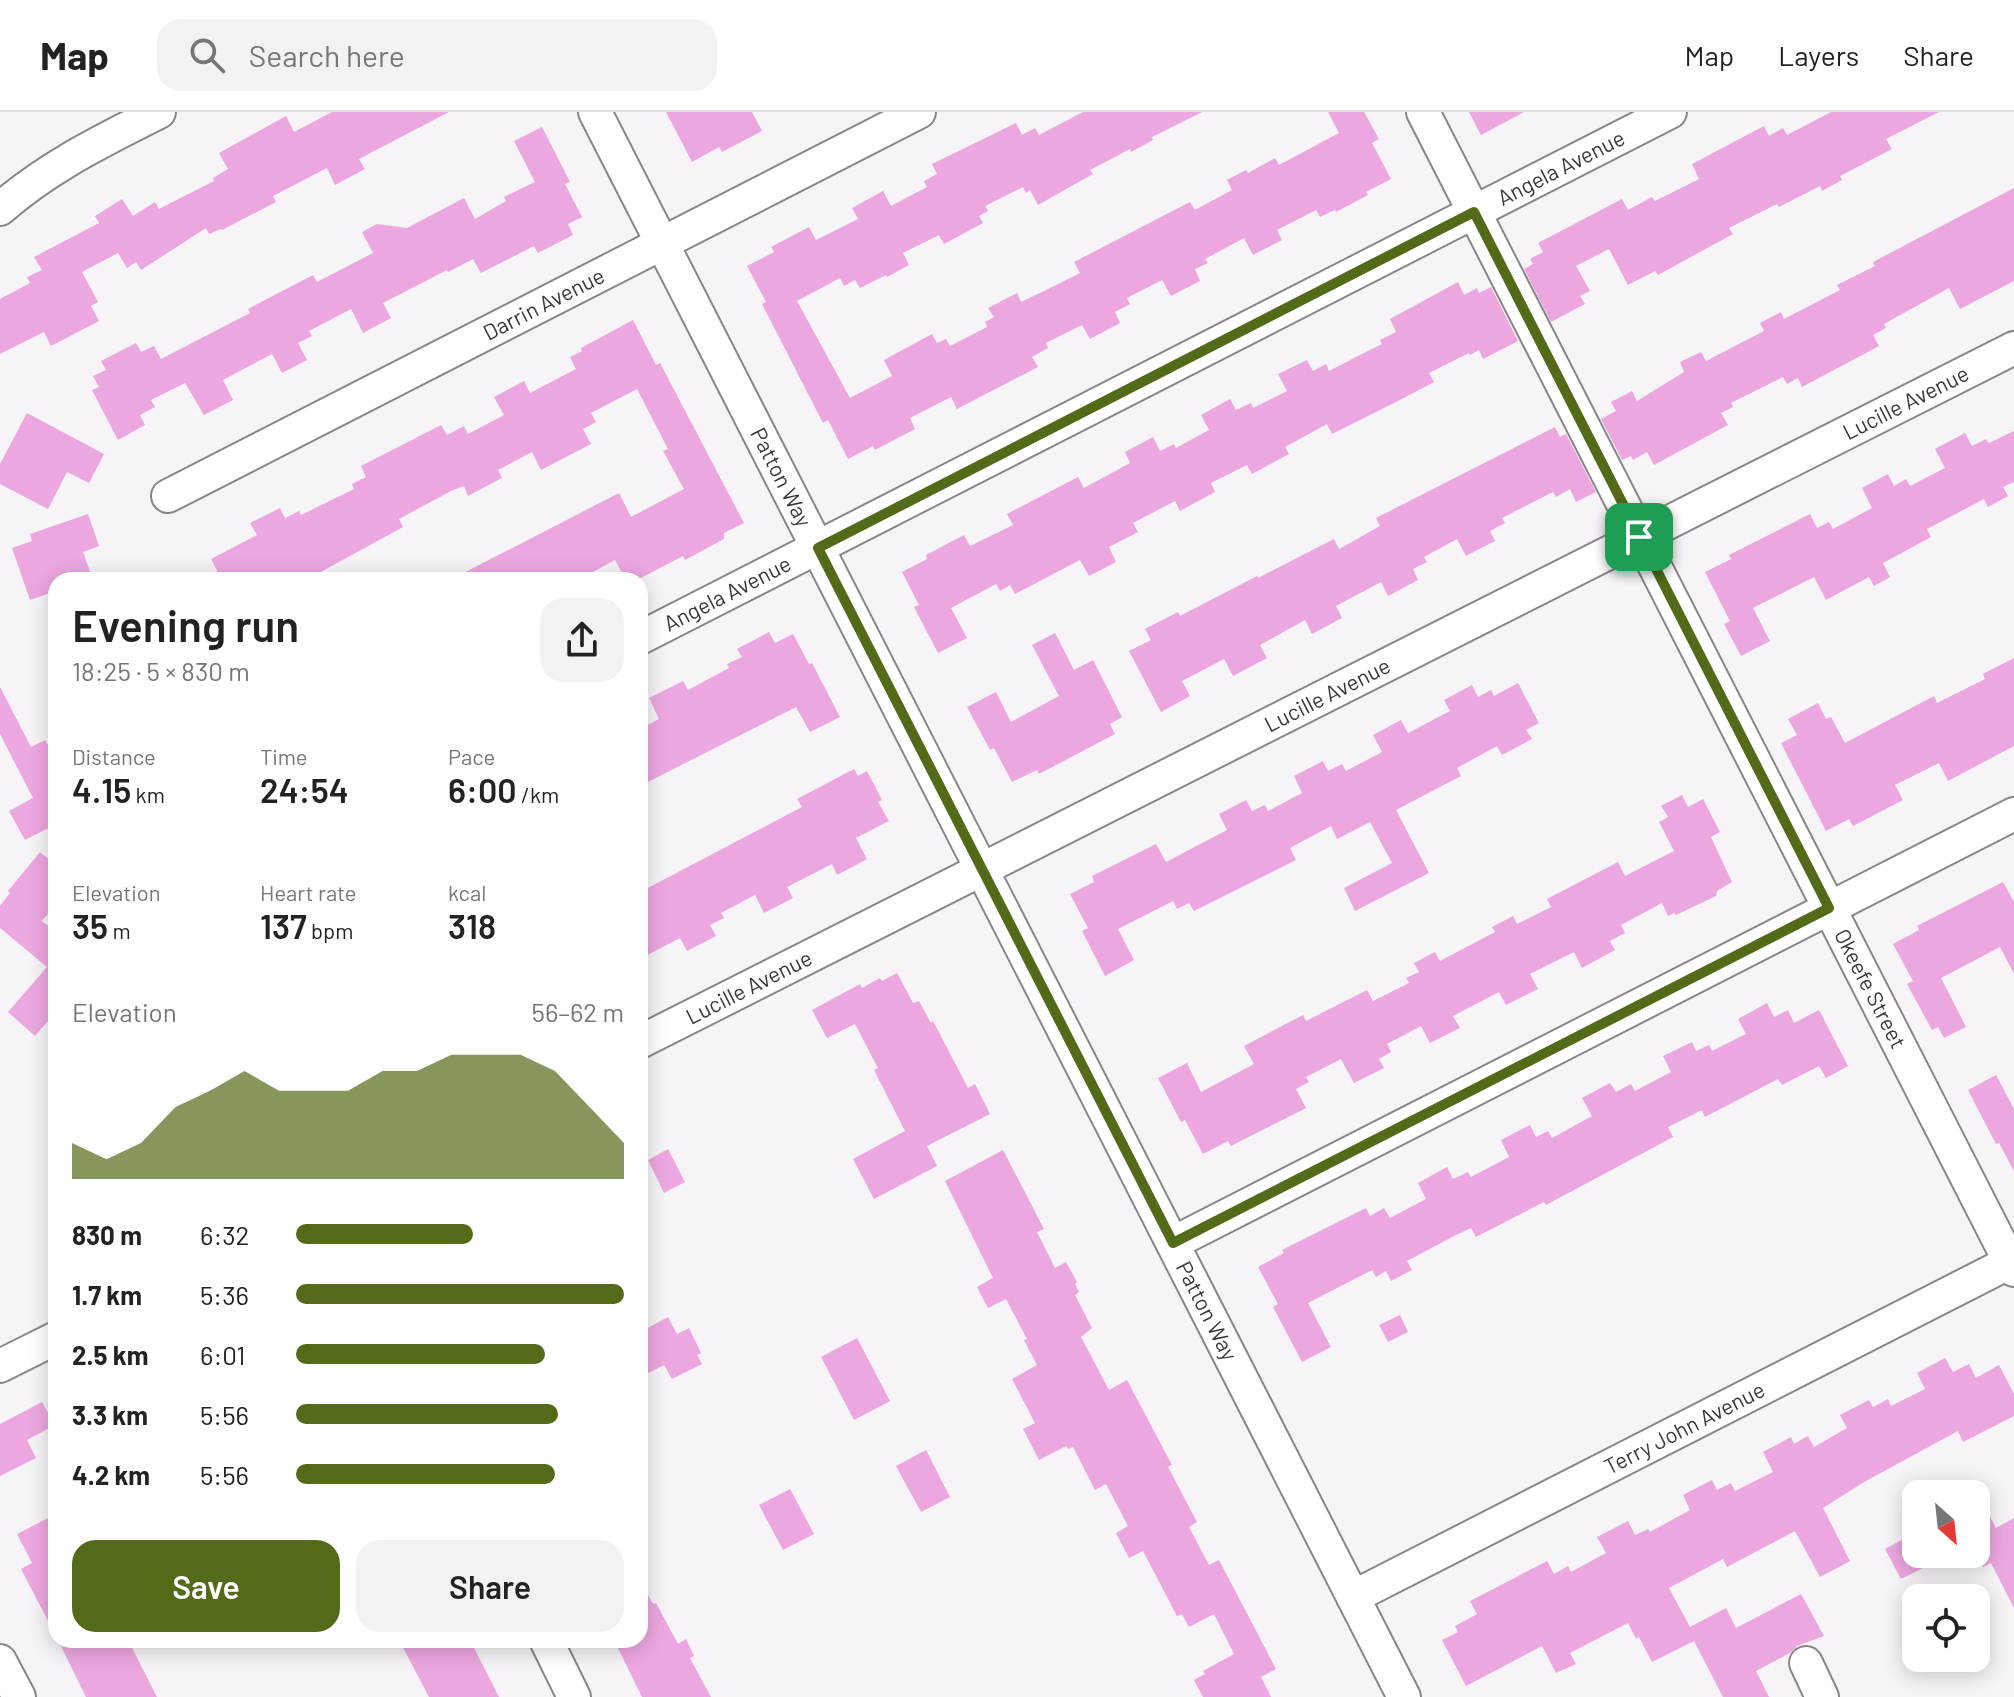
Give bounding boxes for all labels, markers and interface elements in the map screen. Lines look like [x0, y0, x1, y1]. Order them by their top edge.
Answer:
search box [157, 19, 717, 91]
text: Map [40, 32, 109, 78]
icon: search [185, 33, 229, 77]
text: Search here [249, 37, 405, 73]
text: Map [1684, 38, 1734, 72]
text: Layers [1778, 38, 1859, 72]
text: Share [1903, 38, 1974, 72]
street label: Angela Avenue [1492, 124, 1628, 210]
street label: Darrin Avenue [478, 261, 608, 345]
street label: Lucille Avenue [1838, 359, 1973, 444]
street label: Patton Way [746, 423, 818, 531]
pin [1605, 503, 1673, 571]
icon: arrive [1617, 515, 1661, 559]
street label: Angela Avenue [659, 549, 795, 636]
text: Evening run [72, 598, 299, 651]
button: share [540, 598, 624, 682]
street label: Lucille Avenue [1260, 651, 1394, 737]
text: 18:25 · 5 × 830 m [72, 655, 250, 686]
text: Distance [72, 743, 156, 769]
text: Time [260, 743, 308, 769]
text: Pace [448, 743, 495, 769]
text: 4.15 [72, 769, 131, 810]
text: 24:54 [260, 769, 349, 810]
text: 6:00 [448, 769, 517, 810]
text: km [131, 781, 165, 807]
text: /km [517, 781, 559, 807]
text: Elevation [72, 879, 161, 905]
text: Heart rate [260, 879, 357, 905]
text: kcal [448, 879, 486, 905]
text: 35 [72, 905, 108, 946]
text: 137 [260, 905, 307, 946]
text: 318 [448, 905, 496, 946]
text: m [108, 917, 131, 943]
text: bpm [307, 917, 353, 943]
street label: Okeefe Street [1830, 924, 1912, 1052]
street label: Lucille Avenue [681, 943, 816, 1029]
text: Elevation [72, 996, 177, 1027]
text: 56–62 m [532, 996, 624, 1027]
text: 830 m [72, 1219, 142, 1250]
text: 6:32 [200, 1219, 250, 1250]
street label: Patton Way [1172, 1257, 1244, 1364]
text: 1.7 km [72, 1279, 142, 1310]
text: 5:36 [200, 1279, 249, 1310]
text: 2.5 km [72, 1339, 148, 1370]
text: 6:01 [200, 1339, 245, 1370]
street label: Terry John Avenue [1599, 1375, 1769, 1479]
text: 3.3 km [72, 1399, 148, 1430]
text: 5:56 [200, 1399, 249, 1430]
text: 4.2 km [72, 1459, 150, 1490]
text: 5:56 [200, 1459, 249, 1490]
north arrow [1902, 1480, 1990, 1568]
map controls [1902, 1480, 1990, 1672]
button: Save [72, 1540, 340, 1632]
button: Share [356, 1540, 624, 1632]
button: locate [1902, 1584, 1990, 1672]

